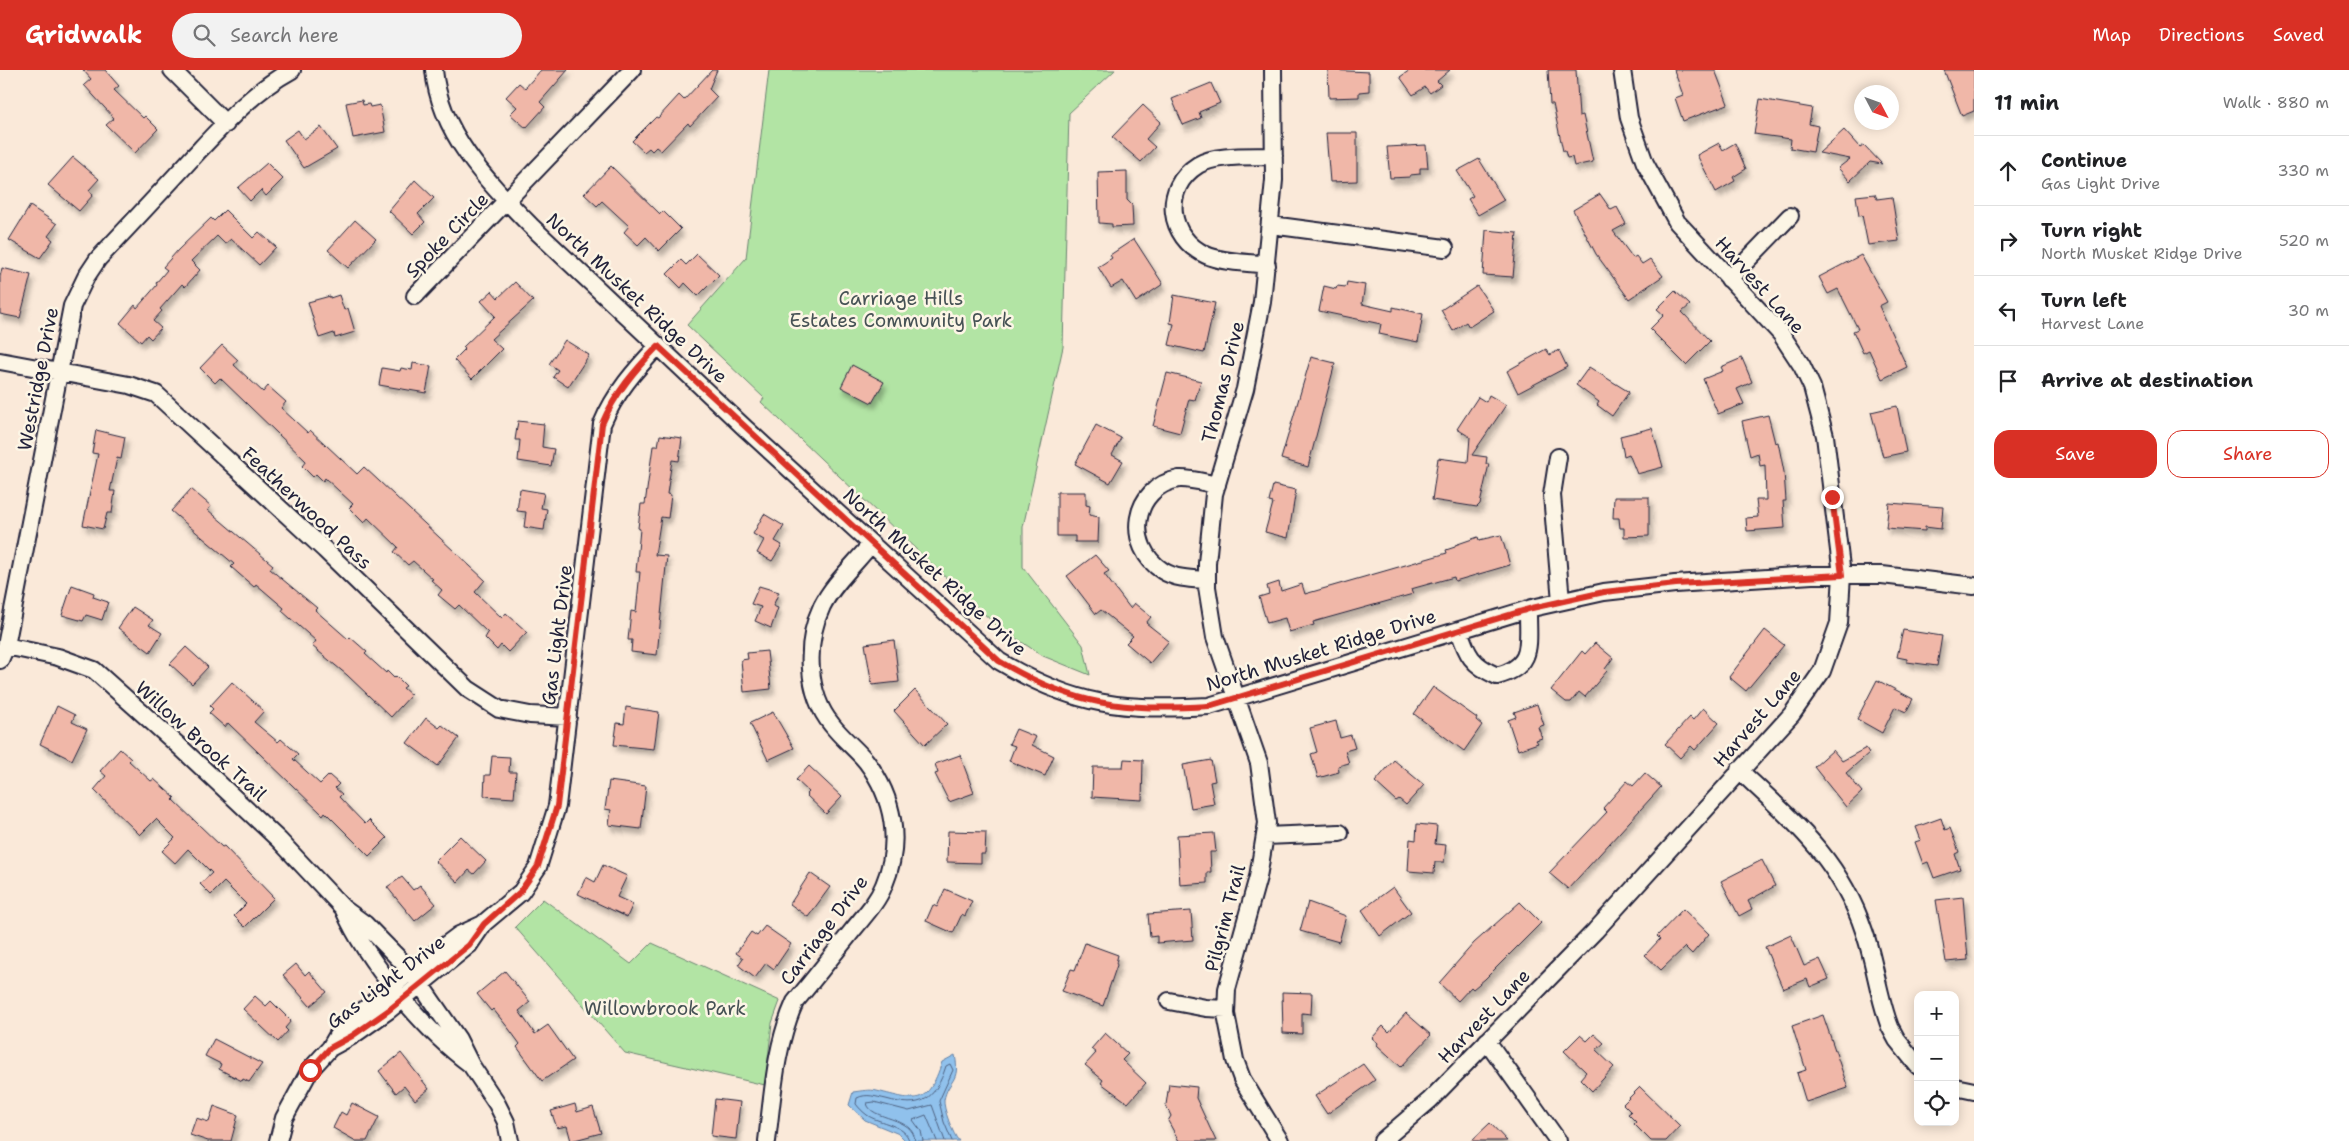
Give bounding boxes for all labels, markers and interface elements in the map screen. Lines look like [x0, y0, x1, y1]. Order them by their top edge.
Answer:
search box [172, 13, 522, 58]
text: Gridwalk [25, 19, 142, 51]
icon: search [190, 21, 218, 49]
text: Search here [230, 23, 339, 48]
text: Map [2093, 23, 2131, 47]
text: Directions [2159, 23, 2245, 47]
text: Saved [2273, 23, 2324, 47]
north arrow [1854, 85, 1899, 130]
text: 11 min [1994, 89, 2059, 117]
text: Walk · 880 m [2223, 92, 2329, 113]
text: Continue [2041, 148, 2127, 173]
icon: ahead [1994, 157, 2022, 185]
text: 330 m [2277, 160, 2329, 181]
text: Gas Light Drive [2041, 173, 2160, 194]
street label: Spoke Circle [400, 187, 494, 283]
street label: North Musket Ridge Drive [541, 207, 733, 389]
text: Turn right [2041, 218, 2142, 243]
icon: right [1994, 227, 2022, 255]
text: 520 m [2279, 230, 2329, 251]
street label: Harvest Lane [1710, 231, 1810, 339]
text: North Musket Ridge Drive [2041, 243, 2242, 264]
park label: Carriage Hills Estates Community Park [789, 286, 1013, 333]
text: Turn left [2041, 288, 2127, 313]
icon: left [1994, 297, 2022, 325]
text: 30 m [2288, 300, 2329, 321]
street label: Westridge Drive [12, 305, 64, 453]
text: Harvest Lane [2041, 313, 2144, 334]
street label: Thomas Drive [1196, 319, 1250, 445]
icon: arrive [1994, 367, 2022, 395]
text: Arrive at destination [2041, 368, 2253, 393]
button: Save [1994, 430, 2157, 478]
button: Share [2167, 430, 2329, 478]
street label: Featherwood Pass [237, 441, 377, 575]
street label: North Musket Ridge Drive [838, 483, 1032, 661]
route end [1821, 486, 1844, 509]
street label: Gas Light Drive [536, 563, 578, 707]
street label: North Musket Ridge Drive [1203, 603, 1439, 697]
street label: Harvest Lane [1707, 664, 1807, 772]
street label: Willow Brook Trail [130, 675, 272, 807]
street label: Pilgrim Trail [1199, 862, 1251, 974]
street label: Carriage Drive [774, 870, 874, 990]
street label: Gas Light Drive [322, 929, 450, 1035]
street label: Harvest Lane [1432, 963, 1536, 1069]
map controls [1914, 991, 1959, 1126]
button: + [1914, 991, 1959, 1036]
park label: Willowbrook Park [584, 996, 746, 1021]
button: − [1914, 1036, 1959, 1081]
route start [299, 1059, 322, 1082]
button: locate [1914, 1081, 1959, 1126]

